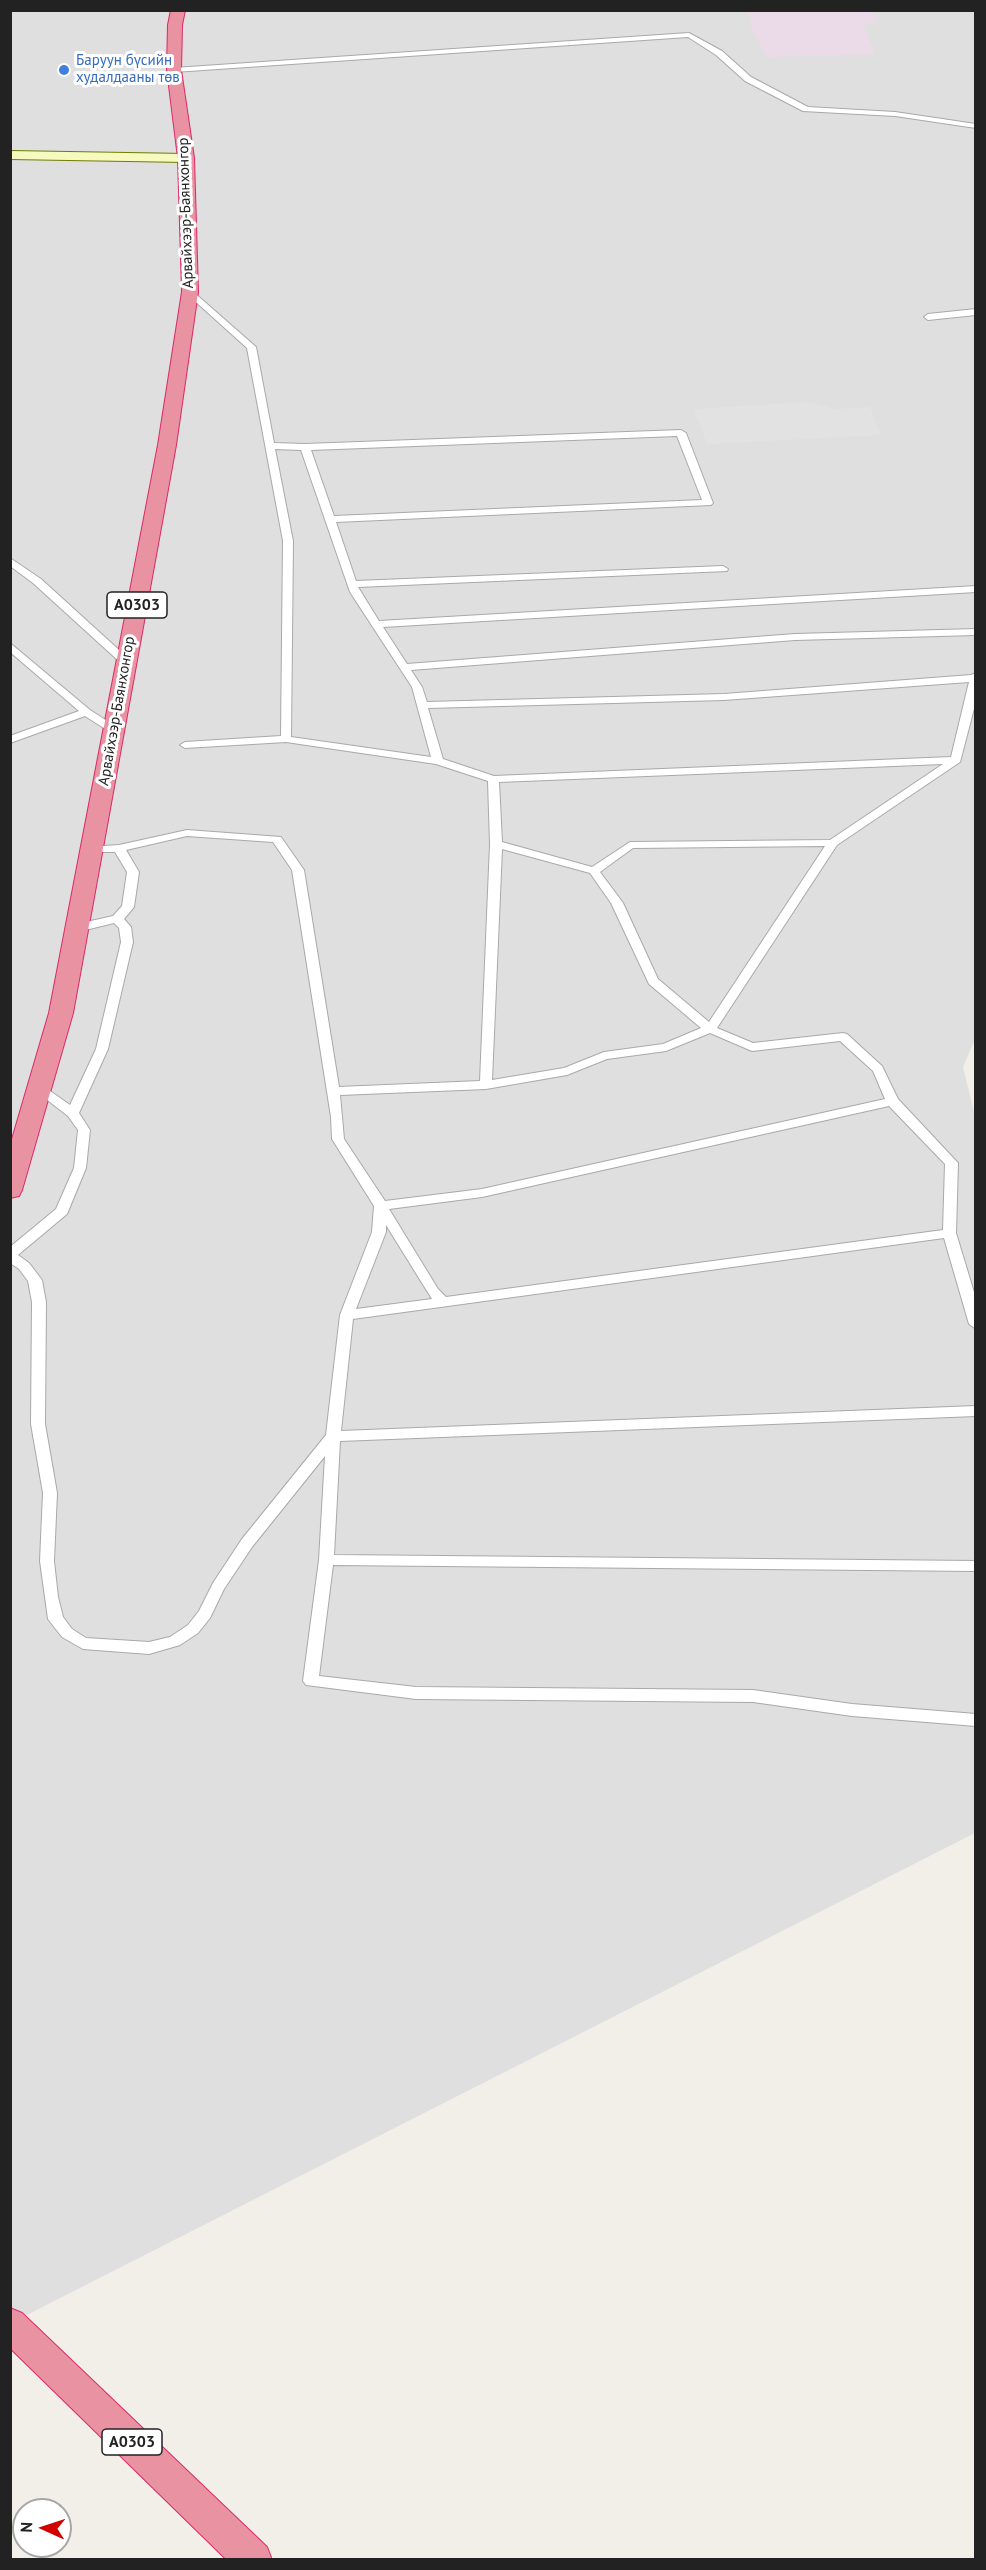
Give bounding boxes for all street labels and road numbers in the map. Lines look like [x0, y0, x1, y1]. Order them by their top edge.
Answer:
street label: Арвайхээр-Баянхонгор [174, 137, 198, 289]
road number: A0303 [107, 592, 167, 618]
street label: Арвайхээр-Баянхонгор [95, 635, 139, 787]
road number: A0303 [102, 2429, 162, 2455]

